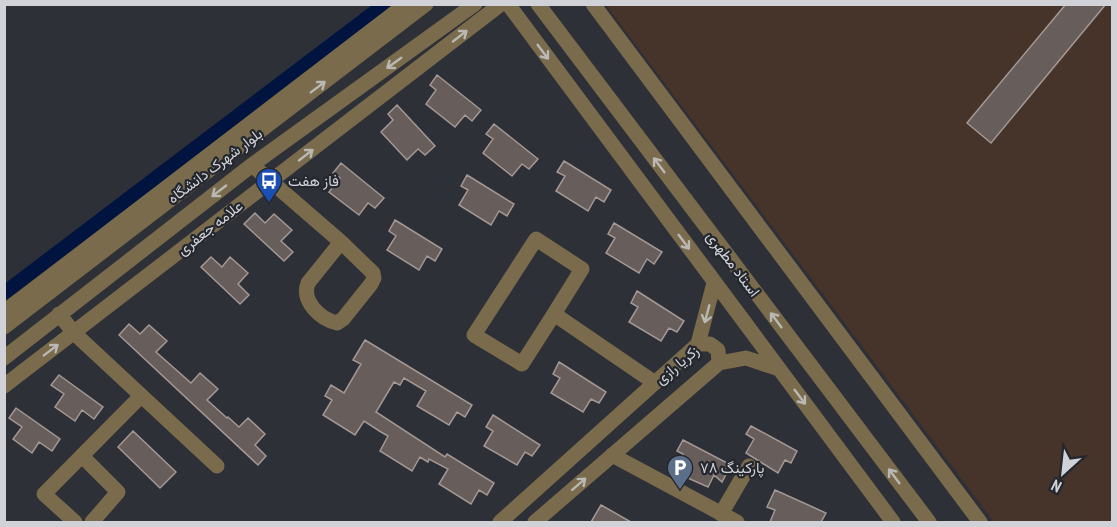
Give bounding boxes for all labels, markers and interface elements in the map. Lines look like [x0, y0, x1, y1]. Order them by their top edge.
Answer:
one-way arrow [452, 29, 468, 42]
one-way arrow [537, 43, 549, 59]
one-way arrow [386, 57, 402, 69]
one-way arrow [310, 81, 326, 94]
street label: بلوار شهرک دانشگاه [164, 124, 266, 207]
one-way arrow [297, 148, 313, 161]
one-way arrow [653, 157, 665, 173]
bus stop icon: فاز هفت [254, 166, 284, 204]
place label: فاز هفت [288, 171, 339, 190]
one-way arrow [212, 184, 228, 197]
street label: علامه جعفری [173, 196, 247, 260]
street label: استاد مطهری [702, 227, 764, 301]
one-way arrow [677, 234, 690, 250]
one-way arrow [701, 304, 713, 323]
one-way arrow [770, 313, 783, 329]
street label: زکریا رازی [651, 341, 703, 389]
one-way arrow [43, 344, 59, 357]
one-way arrow [793, 389, 806, 405]
north arrow [1033, 443, 1093, 503]
parking icon: پارکینگ ۷۸ [665, 453, 695, 491]
place label: پارکینگ ۷۸ [700, 458, 764, 478]
one-way arrow [888, 468, 900, 484]
text: N [1048, 475, 1065, 497]
one-way arrow [571, 477, 586, 491]

